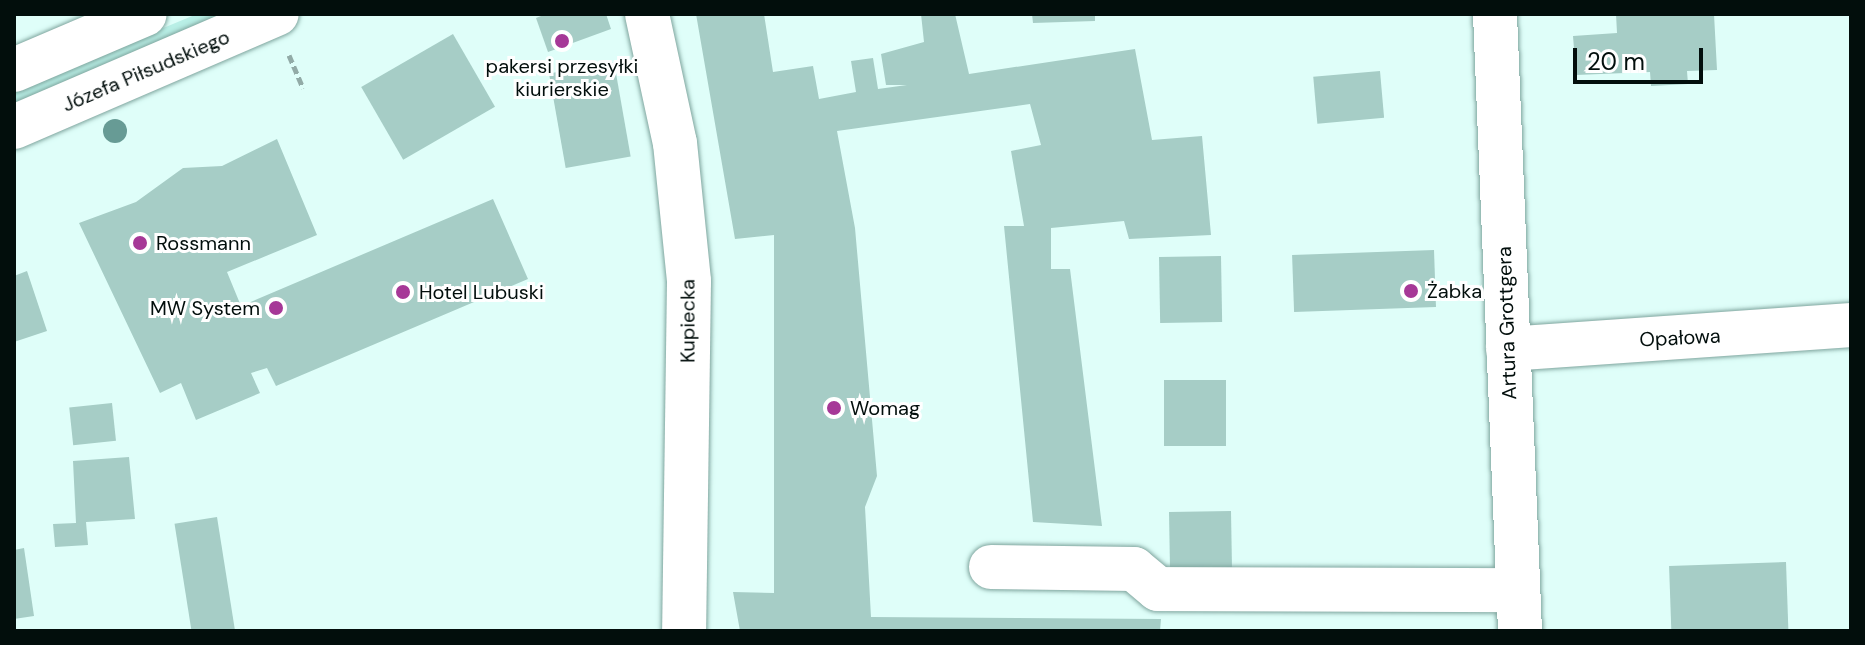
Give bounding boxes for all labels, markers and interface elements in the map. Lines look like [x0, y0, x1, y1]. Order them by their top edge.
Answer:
street label: Józefa Piłsudskiego [59, 25, 233, 117]
marker: pakersi przesyłki kiurierskie [553, 32, 571, 50]
scale bar [1577, 32, 1707, 82]
text: 20 m [1587, 46, 1645, 77]
place label: pakersi przesyłki kiurierskie [486, 54, 638, 101]
place label: Rossmann [156, 231, 251, 255]
marker: Rossmann [131, 234, 149, 252]
street label: Artura Grottgera [1492, 246, 1522, 400]
street label: Kupiecka [676, 279, 700, 363]
place label: Żabka [1427, 279, 1482, 303]
place label: Hotel Lubuski [419, 280, 544, 304]
marker: Żabka [1402, 282, 1420, 300]
marker: Hotel Lubuski [394, 283, 412, 301]
place label: MW System [150, 296, 260, 320]
marker: MW System [267, 299, 285, 317]
street label: Opałowa [1639, 324, 1721, 352]
place label: Womag [850, 396, 920, 420]
marker: Womag [825, 399, 843, 417]

